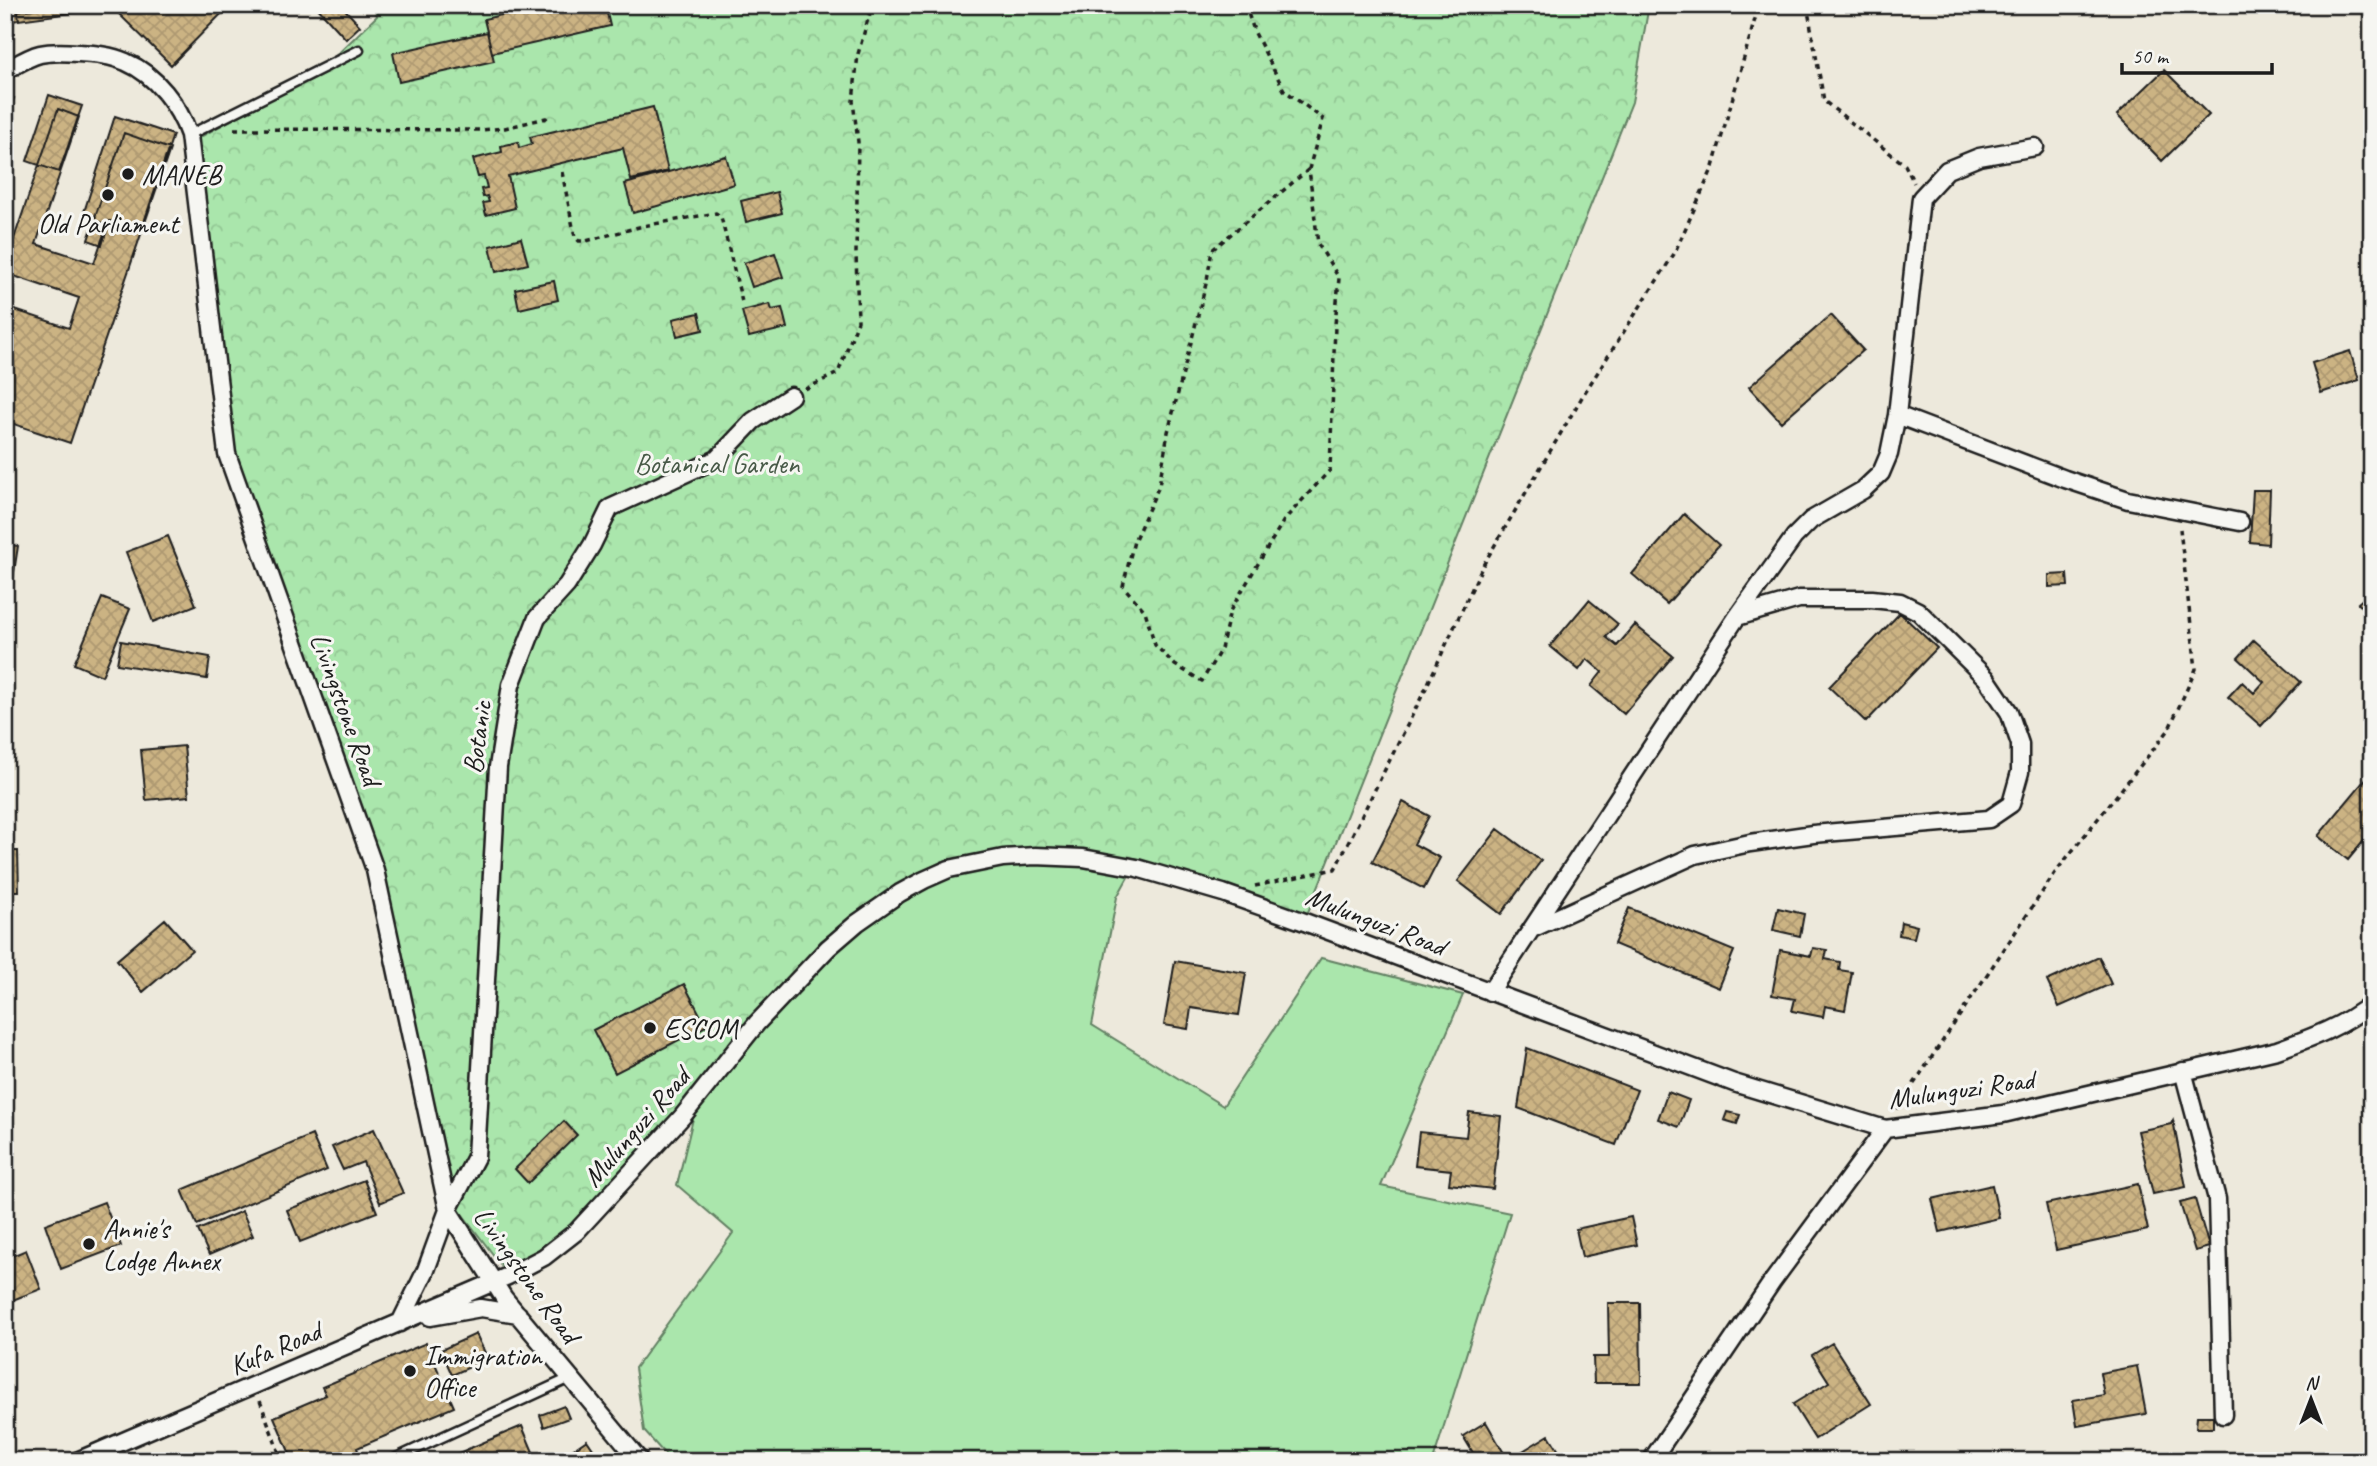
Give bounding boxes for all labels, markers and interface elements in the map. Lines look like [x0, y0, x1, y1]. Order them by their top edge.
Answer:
scale bar [2122, 32, 2272, 76]
text: 50 m [2132, 43, 2170, 69]
place label: MANEB [142, 157, 224, 192]
marker: MANEB [120, 166, 136, 182]
marker: Old Parliament [100, 187, 116, 203]
place label: Old Parliament [38, 206, 181, 241]
park label: Botanical Garden [635, 446, 801, 481]
street label: Livingstone Road [302, 628, 391, 793]
street label: Botanic [455, 697, 500, 776]
street label: Mulunguzi Road [1301, 878, 1455, 965]
place label: ESCOM [664, 1011, 740, 1046]
marker: ESCOM [642, 1020, 658, 1036]
street label: Mulunguzi Road [575, 1057, 700, 1194]
street label: Mulunguzi Road [1886, 1061, 2040, 1117]
street label: Livingstone Road [466, 1200, 590, 1353]
place label: Annie's Lodge Annex [103, 1211, 222, 1278]
marker: Annie's Lodge Annex [81, 1236, 97, 1252]
street label: Kufa Road [224, 1312, 330, 1383]
place label: Immigration Office [424, 1338, 543, 1405]
marker: Immigration Office [402, 1363, 418, 1379]
north arrow [2276, 1364, 2346, 1434]
text: N [2305, 1371, 2320, 1395]

